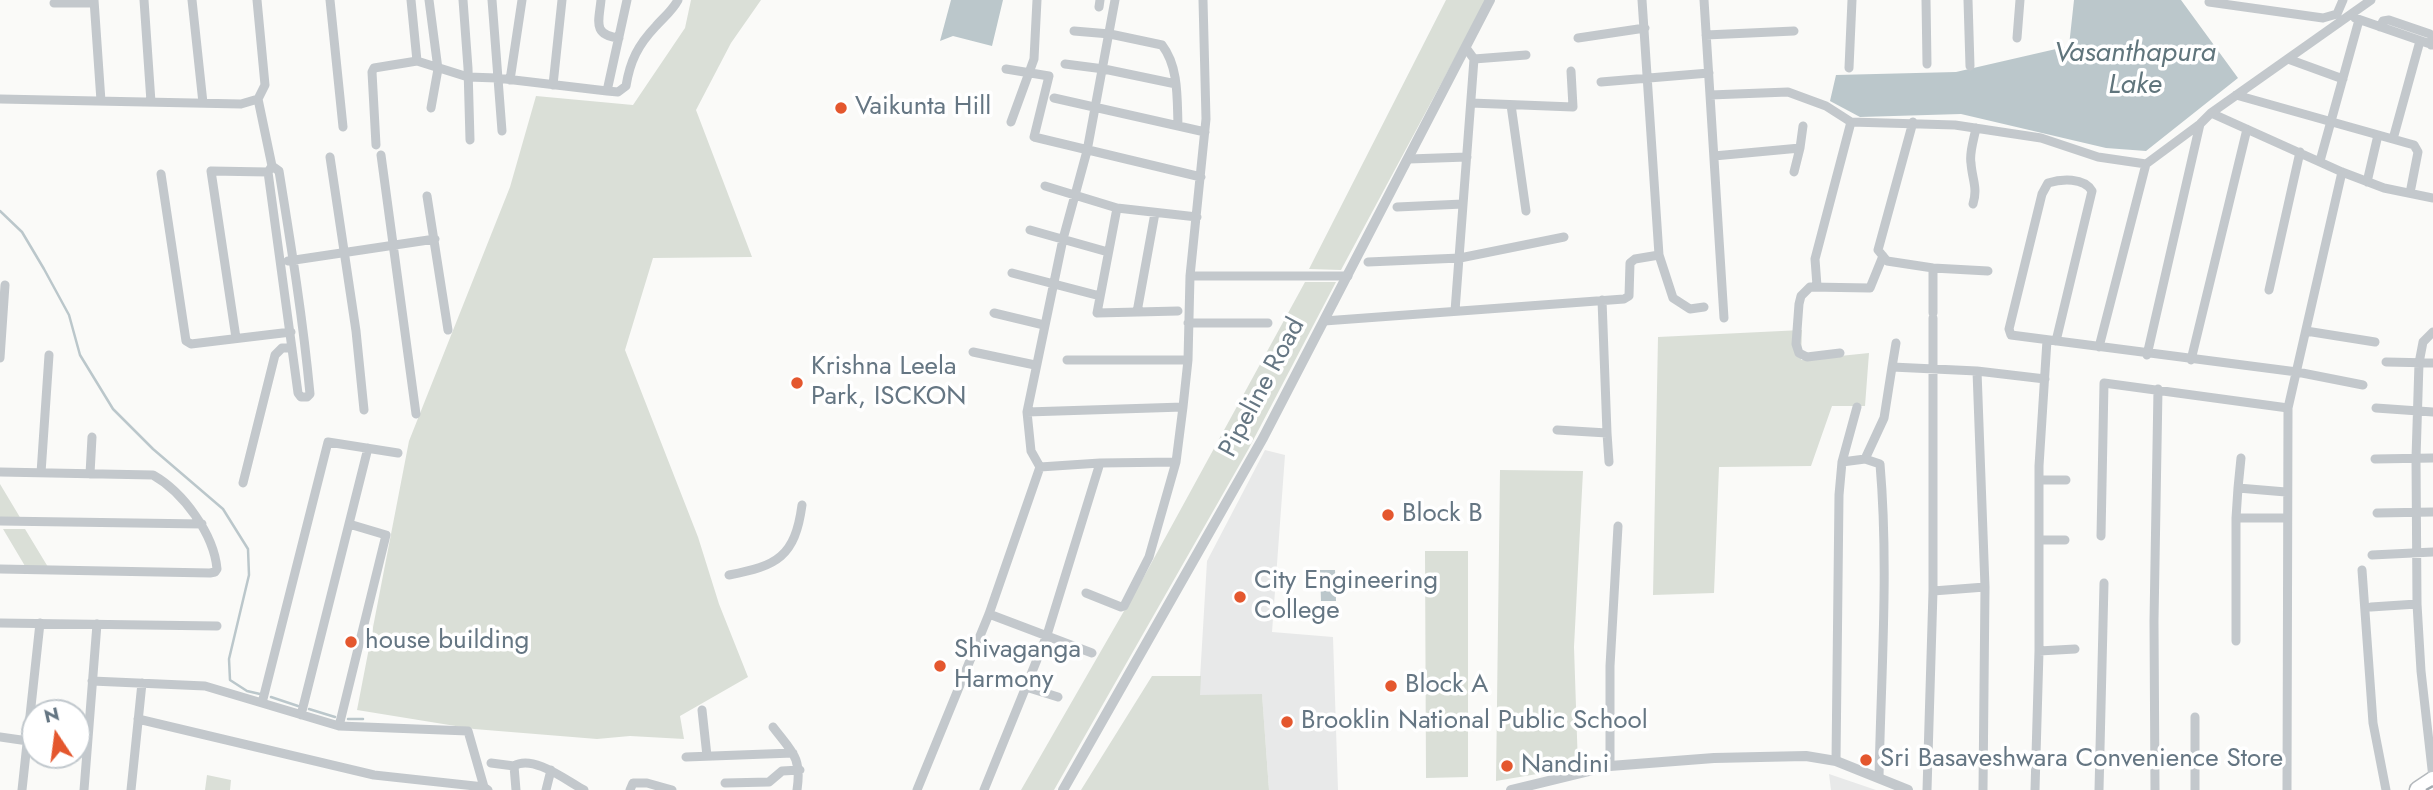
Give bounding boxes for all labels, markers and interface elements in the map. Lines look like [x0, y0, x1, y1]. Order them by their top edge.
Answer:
water label: Vasanthapura Lake [2054, 37, 2216, 103]
place label: Vaikunta Hill [855, 92, 991, 124]
marker: Vaikunta Hill [833, 100, 849, 116]
street label: Pipeline Road [1213, 313, 1313, 463]
place label: Krishna Leela Park, ISCKON [811, 352, 966, 414]
marker: Krishna Leela Park, ISCKON [789, 375, 805, 391]
place label: Block B [1402, 499, 1483, 531]
marker: Block B [1380, 507, 1396, 523]
place label: City Engineering College [1254, 566, 1438, 628]
marker: City Engineering College [1232, 589, 1248, 605]
place label: house building [365, 626, 529, 658]
marker: house building [343, 634, 359, 650]
place label: Shivaganga Harmony [954, 635, 1081, 696]
marker: Shivaganga Harmony [932, 658, 948, 674]
place label: Block A [1405, 670, 1489, 702]
marker: Block A [1383, 678, 1399, 694]
north arrow [21, 699, 91, 769]
text: N [41, 700, 62, 730]
place label: Brooklin National Public School [1301, 706, 1648, 738]
marker: Brooklin National Public School [1279, 714, 1295, 730]
place label: Sri Basaveshwara Convenience Store [1880, 744, 2283, 776]
place label: Nandini [1521, 750, 1609, 782]
marker: Sri Basaveshwara Convenience Store [1858, 752, 1874, 768]
marker: Nandini [1499, 758, 1515, 774]

